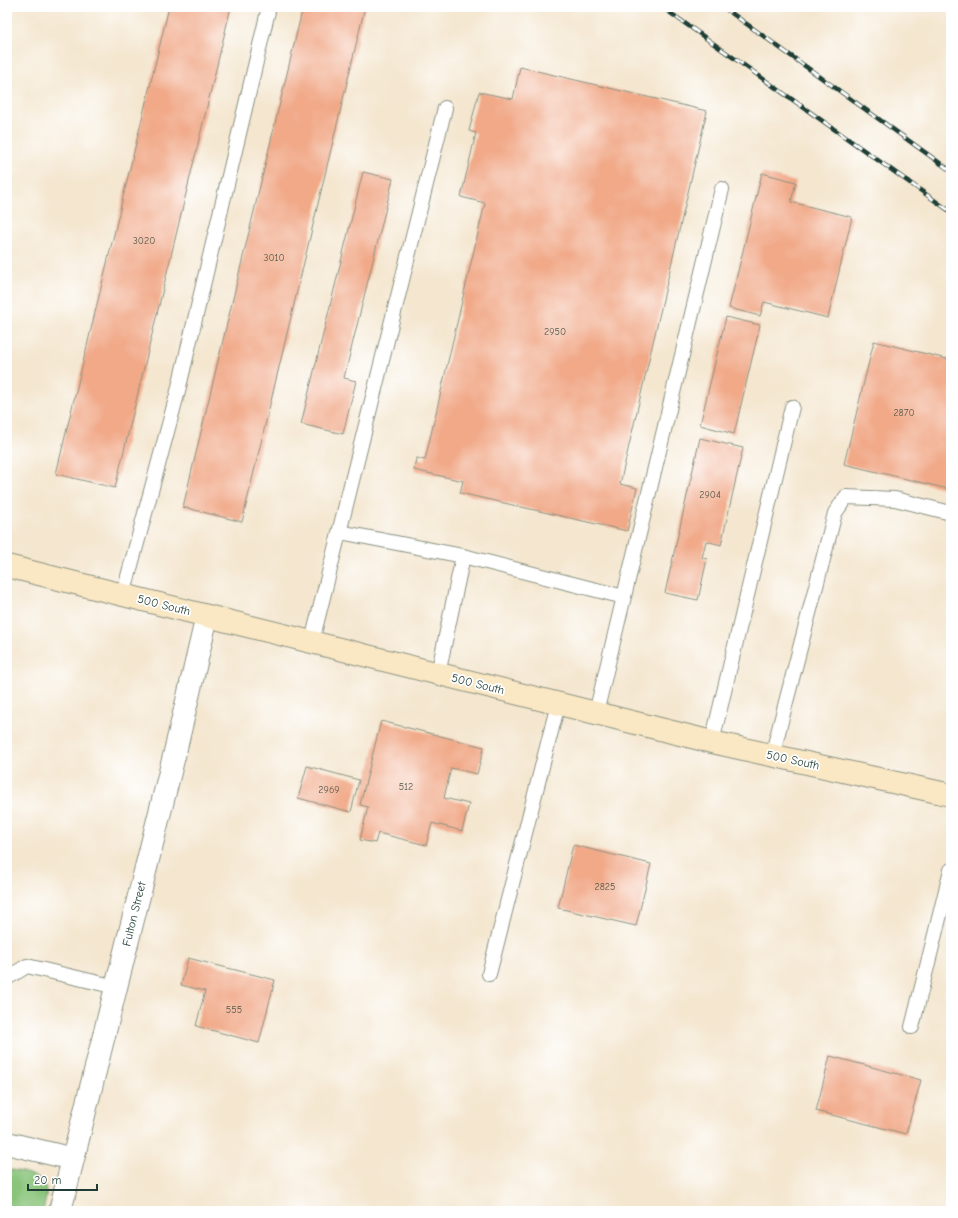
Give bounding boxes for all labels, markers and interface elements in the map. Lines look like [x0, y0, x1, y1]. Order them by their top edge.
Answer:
house number: 3020 [133, 235, 155, 247]
house number: 3010 [263, 252, 285, 264]
house number: 2950 [544, 326, 566, 338]
house number: 2870 [893, 407, 915, 419]
house number: 2904 [699, 489, 721, 501]
street label: 500 South [136, 592, 192, 618]
street label: 500 South [450, 671, 506, 697]
street label: 500 South [765, 748, 821, 772]
house number: 512 [399, 781, 413, 793]
house number: 2969 [318, 784, 340, 796]
street label: Fulton Street [119, 880, 149, 948]
house number: 2825 [594, 881, 616, 893]
house number: 555 [226, 1004, 242, 1016]
scale bar [28, 1166, 97, 1192]
text: 20 m [34, 1173, 62, 1187]

